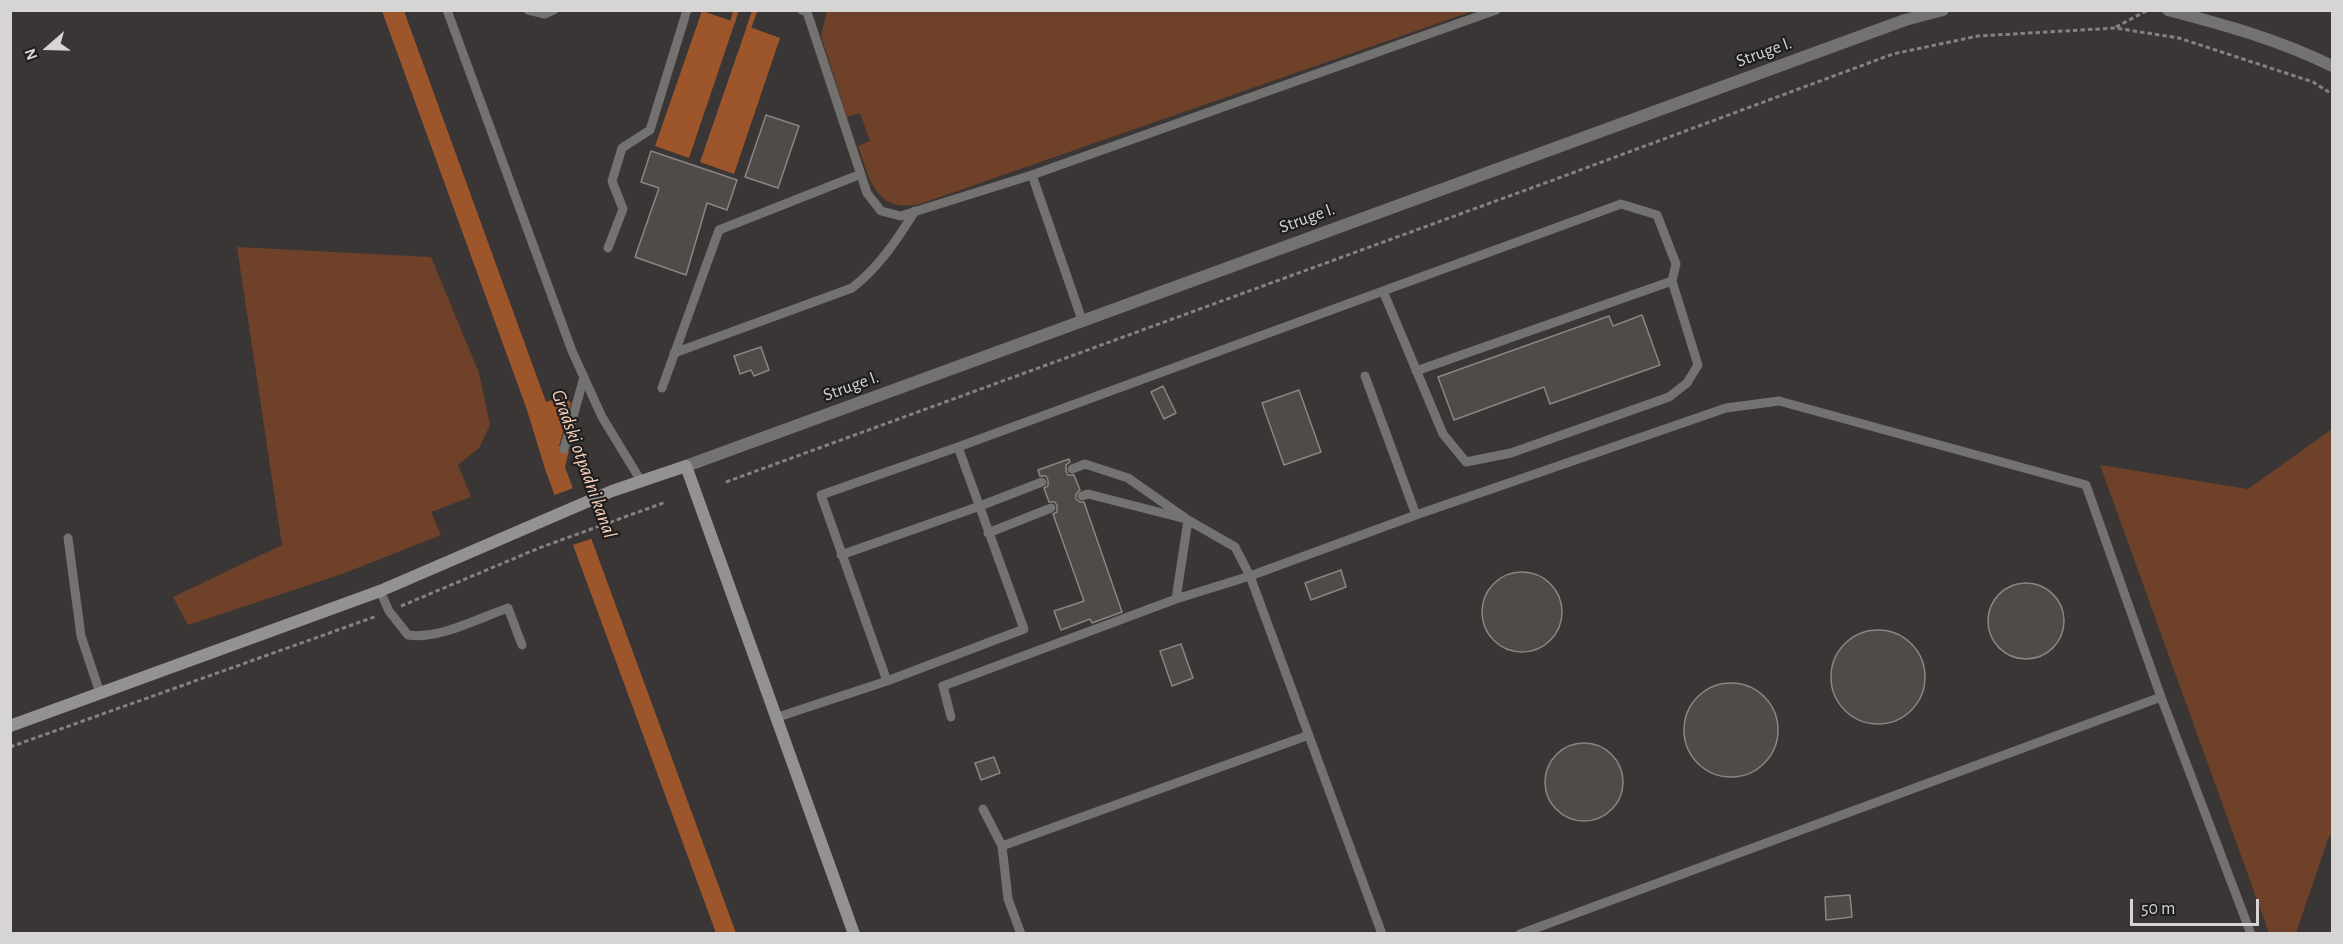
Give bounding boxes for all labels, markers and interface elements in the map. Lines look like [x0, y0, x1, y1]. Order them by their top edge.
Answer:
north arrow [18, 18, 78, 78]
street label: Struge I. [1733, 32, 1795, 72]
text: N [22, 46, 41, 62]
street label: Struge I. [1276, 198, 1338, 238]
street label: Struge I. [820, 366, 882, 406]
water label: Gradski otpadni kanal [546, 386, 622, 542]
scale bar [2133, 887, 2262, 925]
text: 50 m [2141, 900, 2175, 918]

